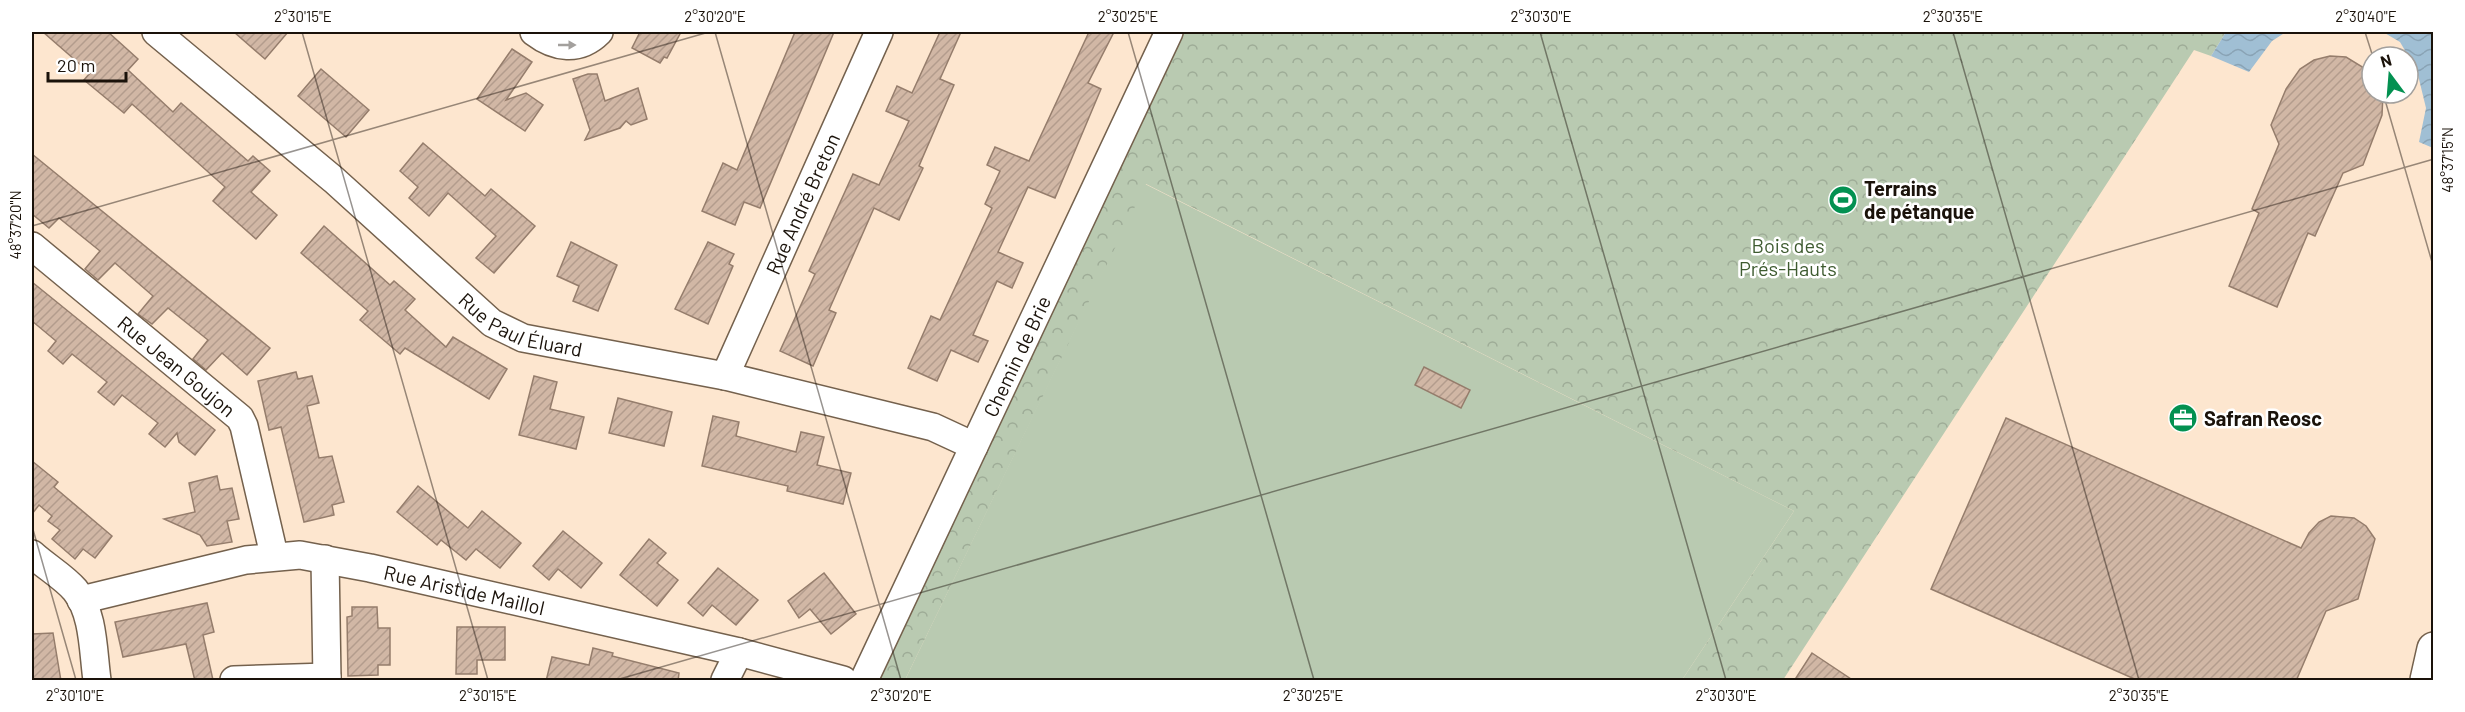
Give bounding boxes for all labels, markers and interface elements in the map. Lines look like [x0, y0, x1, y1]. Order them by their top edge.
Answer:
text: 2°30'15"E [274, 7, 332, 25]
text: 2°30'20"E [684, 7, 746, 25]
text: 2°30'25"E [1098, 7, 1158, 25]
text: 2°30'30"E [1510, 7, 1572, 25]
text: 2°30'35"E [1923, 7, 1983, 25]
text: 2°30'40"E [2335, 7, 2397, 25]
one-way arrow [558, 40, 577, 50]
scale bar [48, 45, 126, 83]
north arrow [2360, 45, 2420, 105]
text: N [2378, 50, 2393, 71]
text: 20 m [57, 54, 95, 76]
text: 48°37'15"N [2438, 127, 2456, 193]
street label: Rue André Breton [760, 129, 844, 278]
place label: Terrains de pétanque [1864, 176, 1975, 223]
sports icon: Terrains de pétanque [1827, 184, 1859, 216]
text: 48°37'20"N [6, 190, 24, 260]
park label: Bois des Prés-Hauts [1739, 233, 1837, 280]
street label: Rue Paul Éluard [454, 287, 585, 361]
street label: Chemin de Brie [978, 292, 1055, 421]
street label: Rue Jean Goujon [113, 310, 241, 421]
office icon: Safran Reosc [2167, 402, 2199, 434]
place label: Safran Reosc [2204, 406, 2322, 430]
street label: Rue Aristide Maillol [382, 560, 547, 619]
text: 2°30'10"E [46, 686, 104, 704]
text: 2°30'15"E [459, 686, 517, 704]
text: 2°30'20"E [870, 686, 932, 704]
text: 2°30'25"E [1283, 686, 1343, 704]
text: 2°30'30"E [1695, 686, 1757, 704]
text: 2°30'35"E [2109, 686, 2169, 704]

